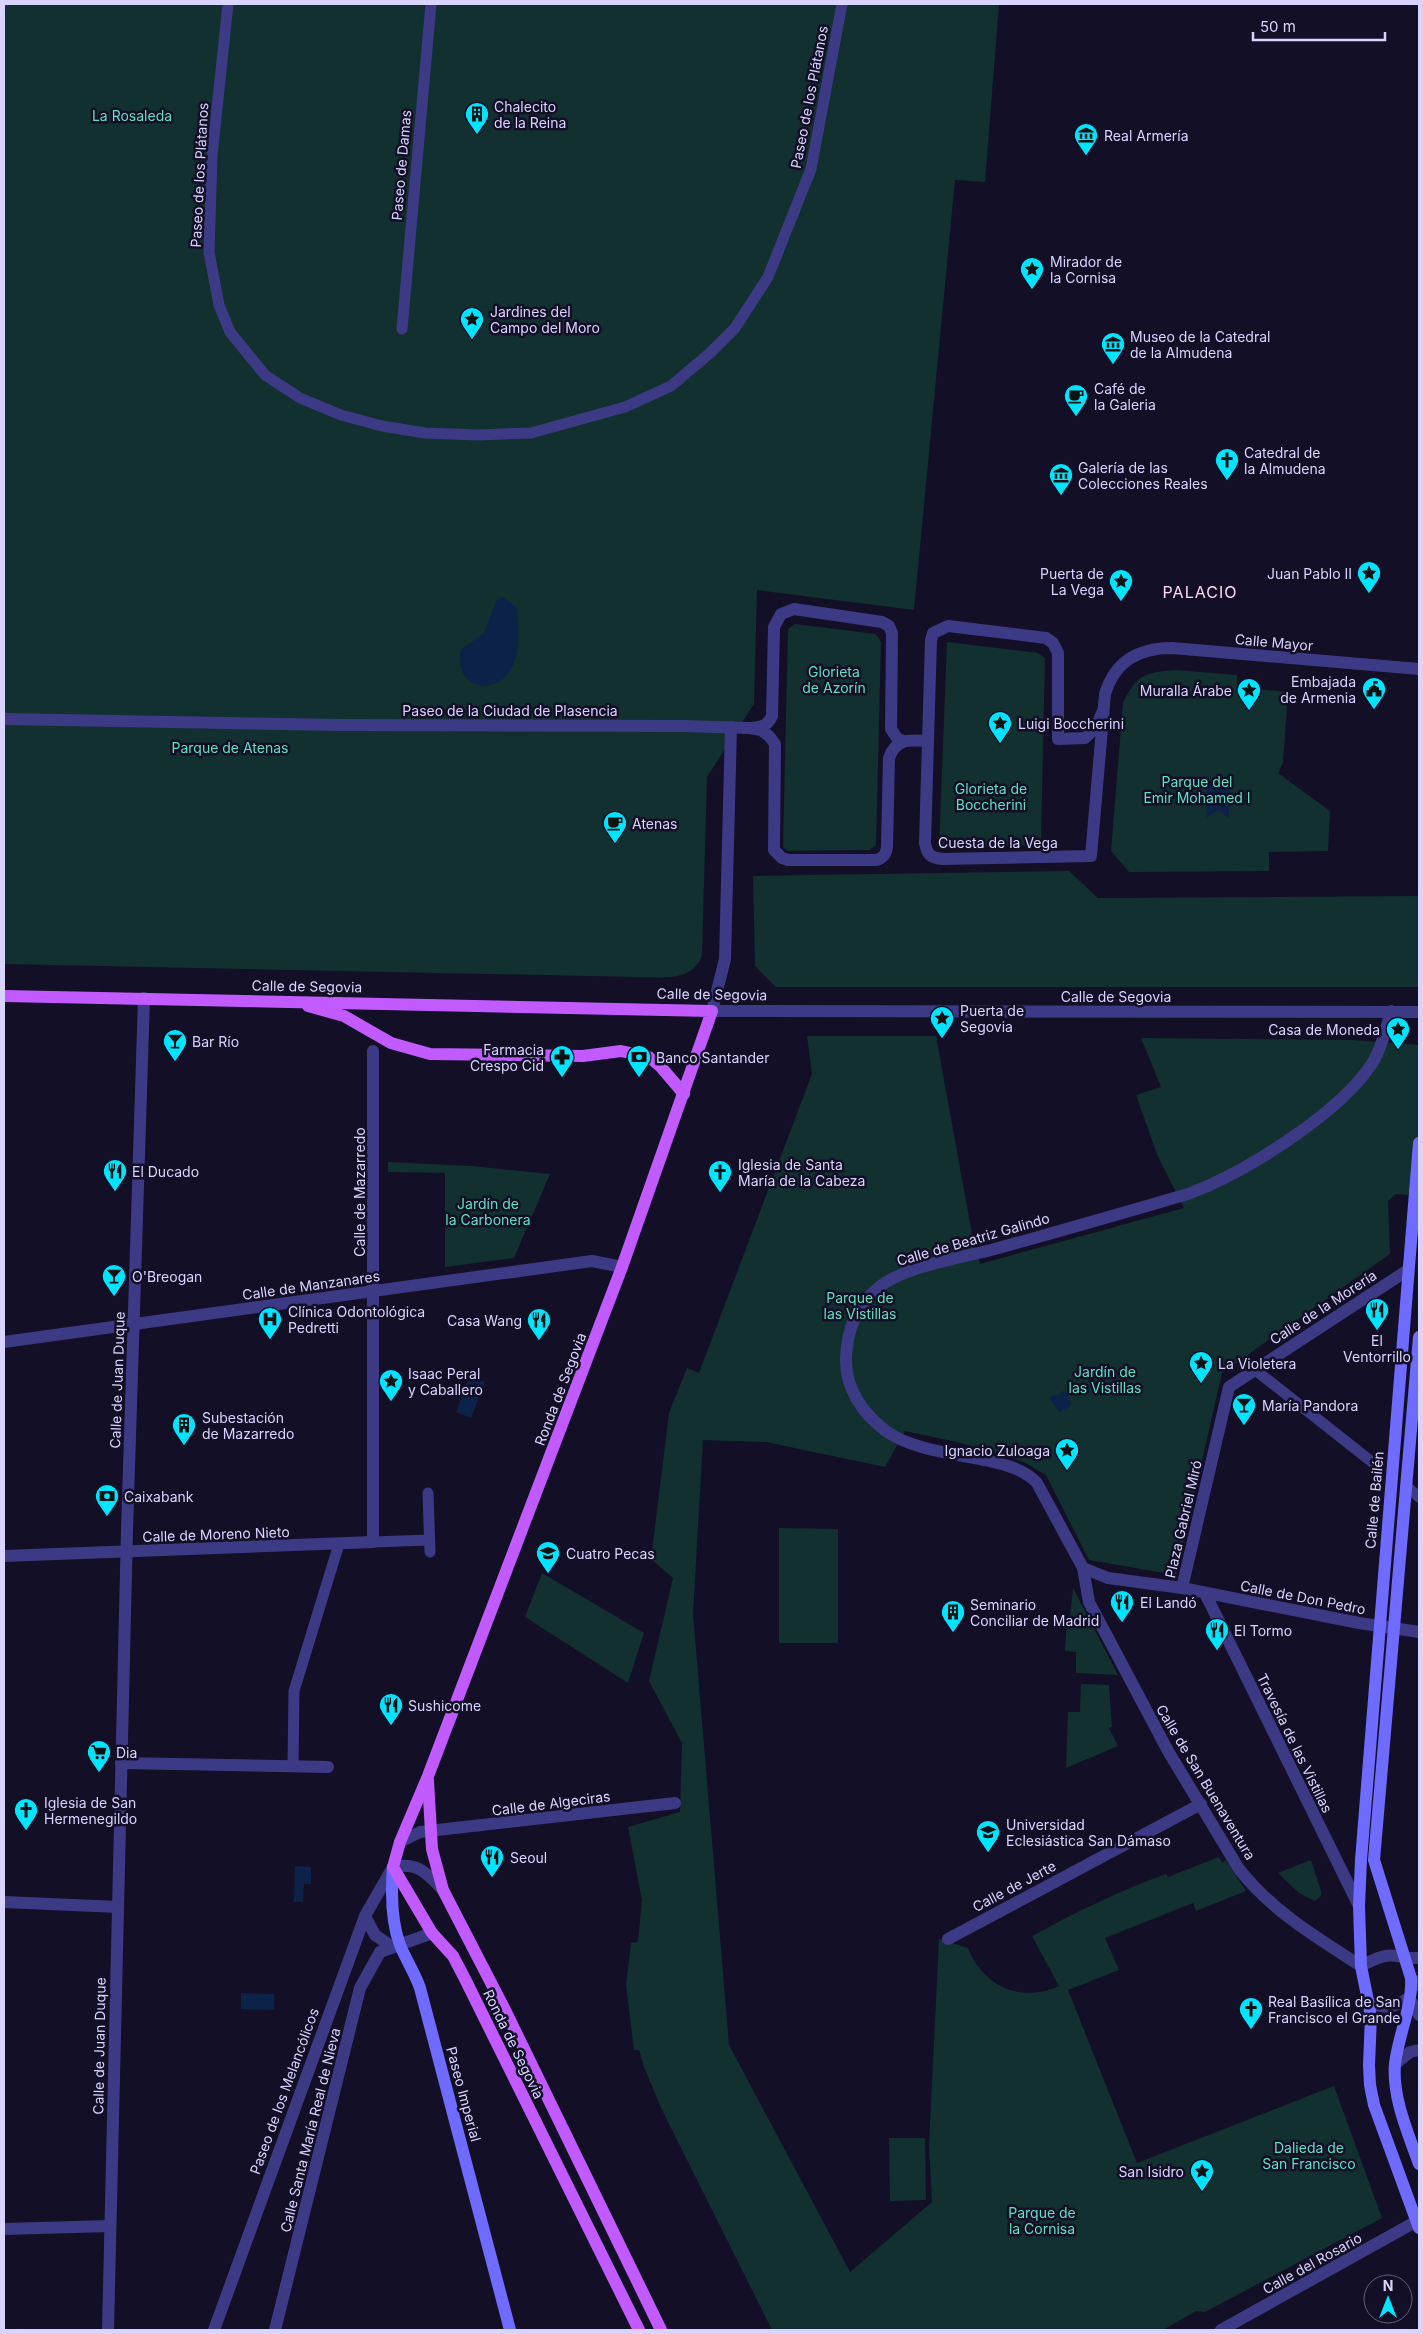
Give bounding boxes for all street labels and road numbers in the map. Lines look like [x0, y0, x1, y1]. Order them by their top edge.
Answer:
street label: Paseo de los Plátanos [787, 24, 831, 170]
street label: Paseo de los Plátanos [187, 102, 211, 248]
street label: Paseo de Damas [388, 109, 414, 221]
street label: Calle Mayor [1234, 630, 1314, 654]
street label: Paseo de la Ciudad de Plasencia [402, 702, 618, 719]
street label: Cuesta de la Vega [938, 834, 1058, 851]
street label: Calle de Segovia [252, 977, 362, 995]
street label: Calle de Segovia [657, 985, 767, 1003]
street label: Calle de Segovia [1061, 988, 1171, 1005]
street label: Calle de Mazarredo [351, 1127, 368, 1257]
street label: Calle de Beatriz Galindo [895, 1209, 1051, 1269]
street label: Calle de la Morería [1266, 1266, 1380, 1348]
street label: Calle de Manzanares [241, 1267, 381, 1303]
street label: Calle de Juan Duque [106, 1311, 128, 1449]
street label: Ronda de Segovia [531, 1330, 589, 1448]
street label: Calle de Bailén [1361, 1451, 1387, 1549]
street label: Plaza Gabriel Miró [1161, 1458, 1205, 1580]
street label: Calle de Moreno Nieto [142, 1523, 290, 1545]
street label: Calle de Don Pedro [1239, 1577, 1367, 1617]
street label: Travesía de las Vistillas [1254, 1670, 1336, 1816]
street label: Calle de San Buenaventura [1153, 1701, 1259, 1863]
street label: Calle de Algeciras [491, 1787, 611, 1819]
street label: Calle de Jerte [969, 1857, 1059, 1915]
street label: Calle de Juan Duque [89, 1977, 109, 2115]
street label: Ronda de Segovia [480, 1987, 548, 2101]
street label: Paseo de los Melancólicos [246, 2006, 322, 2176]
street label: Calle Santa María Real de Nieva [276, 2026, 344, 2234]
street label: Paseo Imperial [443, 2045, 485, 2143]
street label: Calle del Rosario [1259, 2229, 1365, 2297]

